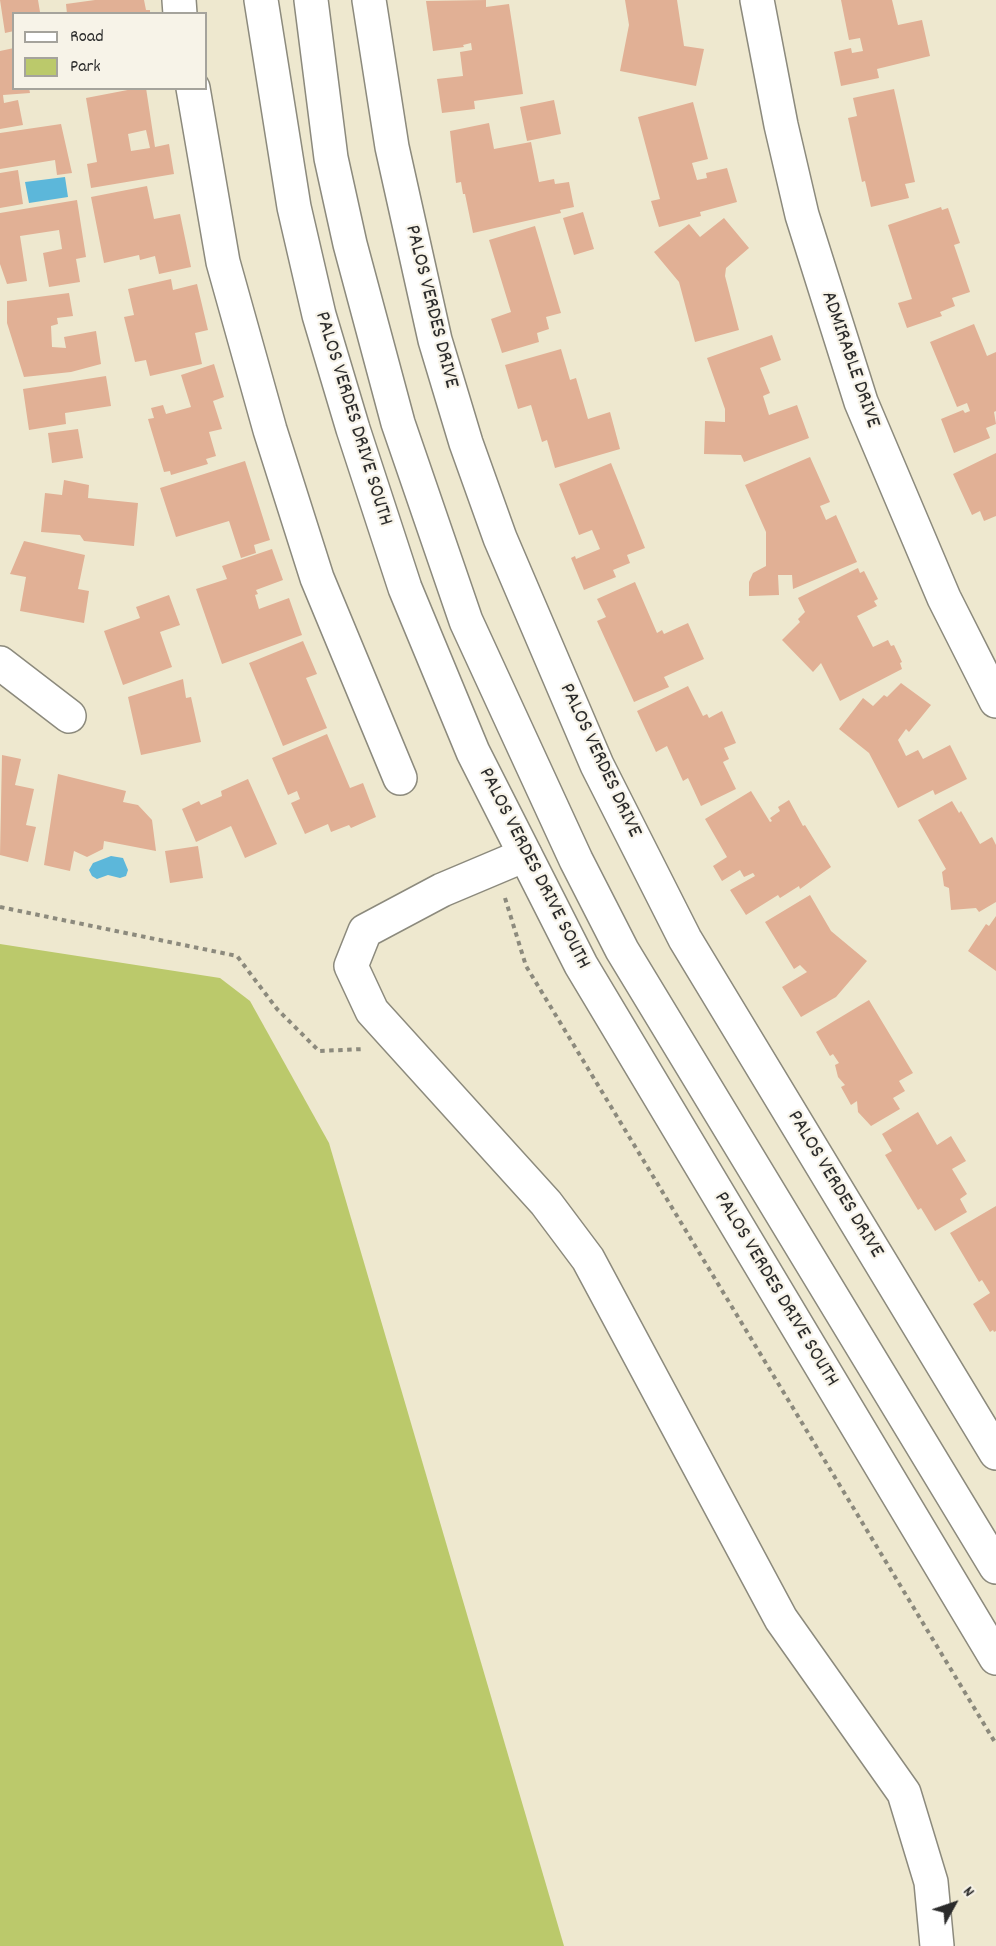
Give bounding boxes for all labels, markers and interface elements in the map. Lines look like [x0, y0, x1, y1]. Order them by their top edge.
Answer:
legend [12, 12, 207, 90]
text: Road [70, 25, 104, 50]
text: Park [70, 55, 101, 80]
street label: PALOS VERDES DRIVE [398, 223, 462, 391]
street label: ADMIRABLE DRIVE [814, 288, 884, 432]
street label: PALOS VERDES DRIVE SOUTH [307, 309, 397, 529]
street label: PALOS VERDES DRIVE [552, 680, 646, 842]
street label: PALOS VERDES DRIVE SOUTH [471, 764, 595, 974]
street label: PALOS VERDES DRIVE [780, 1107, 888, 1263]
street label: PALOS VERDES DRIVE SOUTH [707, 1188, 843, 1392]
north arrow [924, 1874, 984, 1934]
text: N [957, 1882, 980, 1903]

